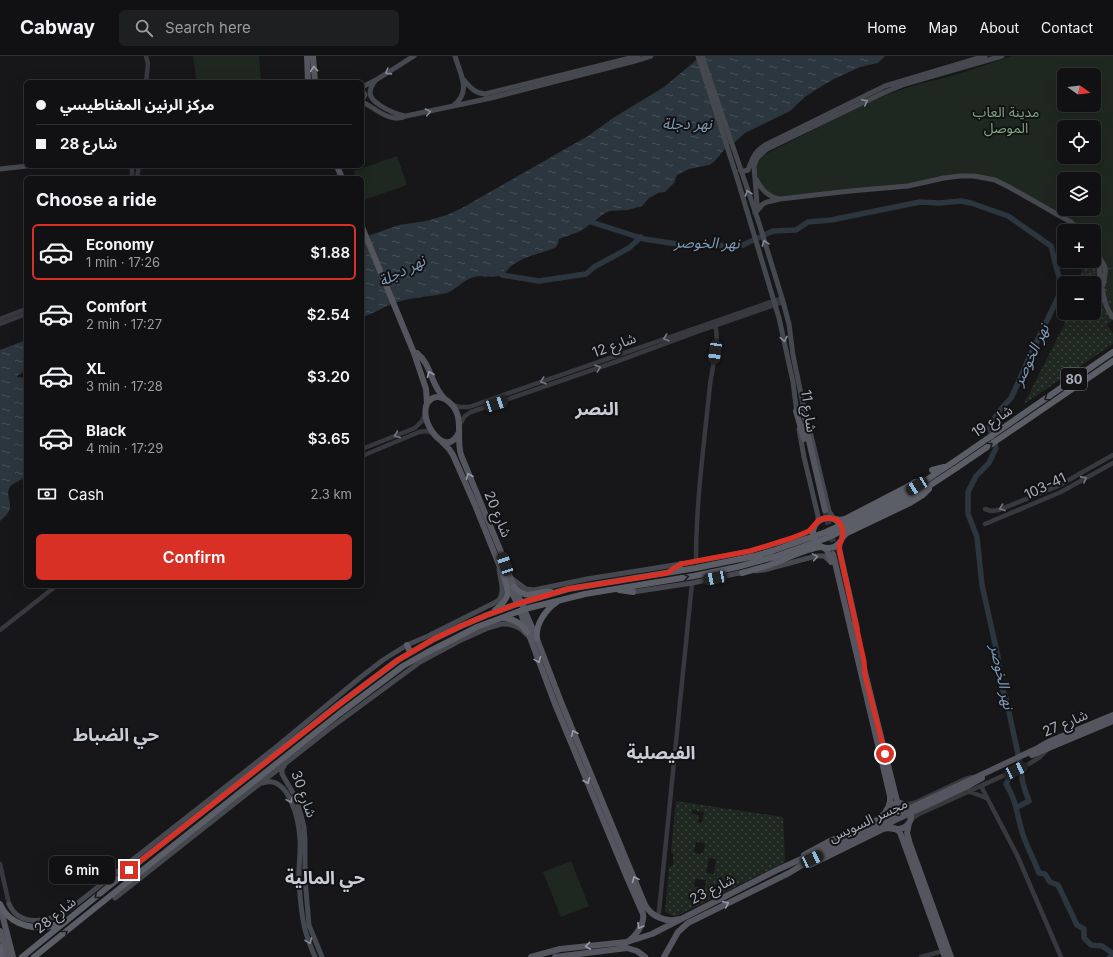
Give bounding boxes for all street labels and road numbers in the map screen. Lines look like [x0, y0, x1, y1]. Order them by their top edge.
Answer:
street label: شارع 12 [590, 329, 639, 363]
road number: 80 [1061, 368, 1087, 390]
street label: شارع 11 [795, 389, 821, 434]
street label: شارع 19 [968, 401, 1017, 443]
street label: 103-41 [1021, 469, 1068, 503]
street label: شارع 20 [478, 488, 516, 541]
street label: شارع 27 [1040, 705, 1091, 742]
street label: شارع 30 [285, 768, 321, 821]
street label: مجسر السويس [826, 794, 910, 846]
street label: شارع 23 [686, 870, 739, 910]
street label: شارع 28 [31, 893, 81, 939]

